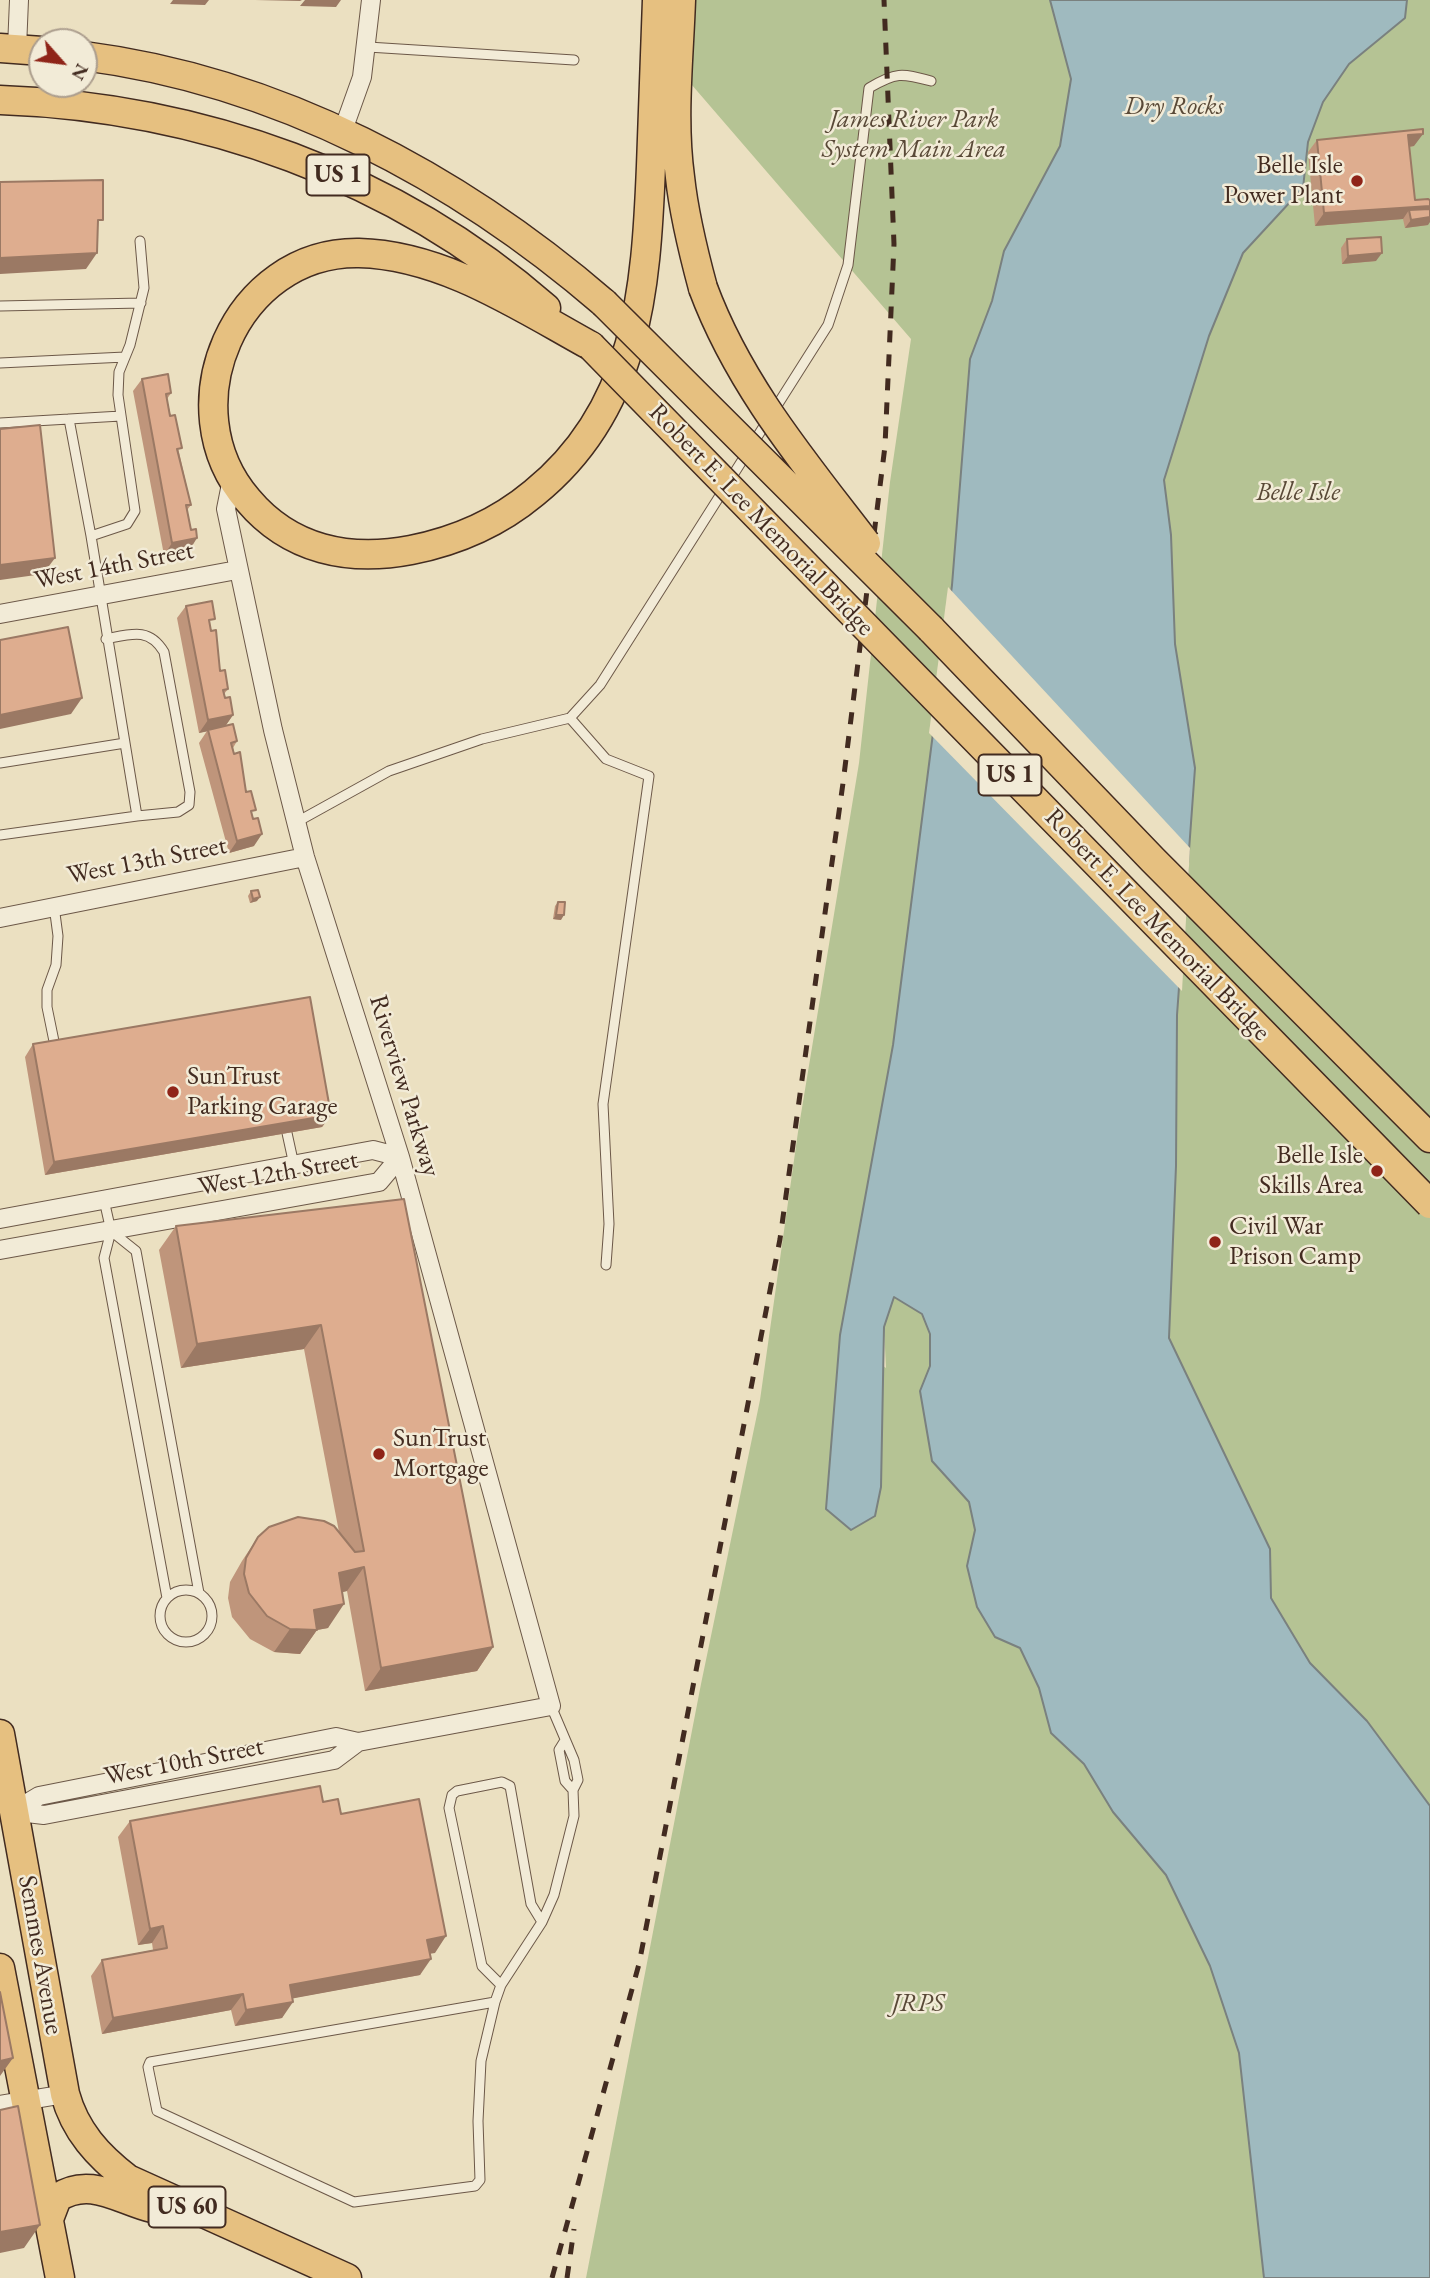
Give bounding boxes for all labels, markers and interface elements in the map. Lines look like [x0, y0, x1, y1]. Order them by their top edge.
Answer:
north arrow [28, 28, 98, 98]
text: N [66, 59, 95, 85]
park label: Dry Rocks [1124, 91, 1224, 123]
park label: James River Park System Main Area [822, 104, 1006, 166]
place label: Belle Isle Power Plant [1223, 150, 1343, 212]
road number: US 1 [306, 154, 370, 196]
marker: Belle Isle Power Plant [1349, 173, 1365, 189]
street label: Robert E. Lee Memorial Bridge [642, 397, 880, 643]
park label: Belle Isle [1256, 477, 1340, 509]
street label: West 14th Street [32, 535, 196, 597]
road number: US 1 [978, 754, 1042, 796]
street label: Robert E. Lee Memorial Bridge [1038, 802, 1276, 1048]
street label: West 13th Street [65, 830, 229, 892]
street label: Riverview Parkway [362, 991, 446, 1181]
place label: SunTrust Parking Garage [187, 1061, 338, 1122]
marker: SunTrust Parking Garage [165, 1084, 181, 1100]
place label: Belle Isle Skills Area [1259, 1140, 1363, 1202]
street label: West 12th Street [196, 1145, 360, 1203]
marker: Belle Isle Skills Area [1369, 1163, 1385, 1179]
place label: Civil War Prison Camp [1229, 1211, 1361, 1272]
marker: Civil War Prison Camp [1207, 1234, 1223, 1250]
place label: SunTrust Mortgage [393, 1423, 489, 1484]
marker: SunTrust Mortgage [371, 1446, 387, 1462]
street label: West 10th Street [102, 1731, 266, 1793]
street label: Semmes Avenue [11, 1873, 69, 2037]
park label: JRPS [892, 1988, 944, 2020]
road number: US 60 [148, 2186, 226, 2228]

